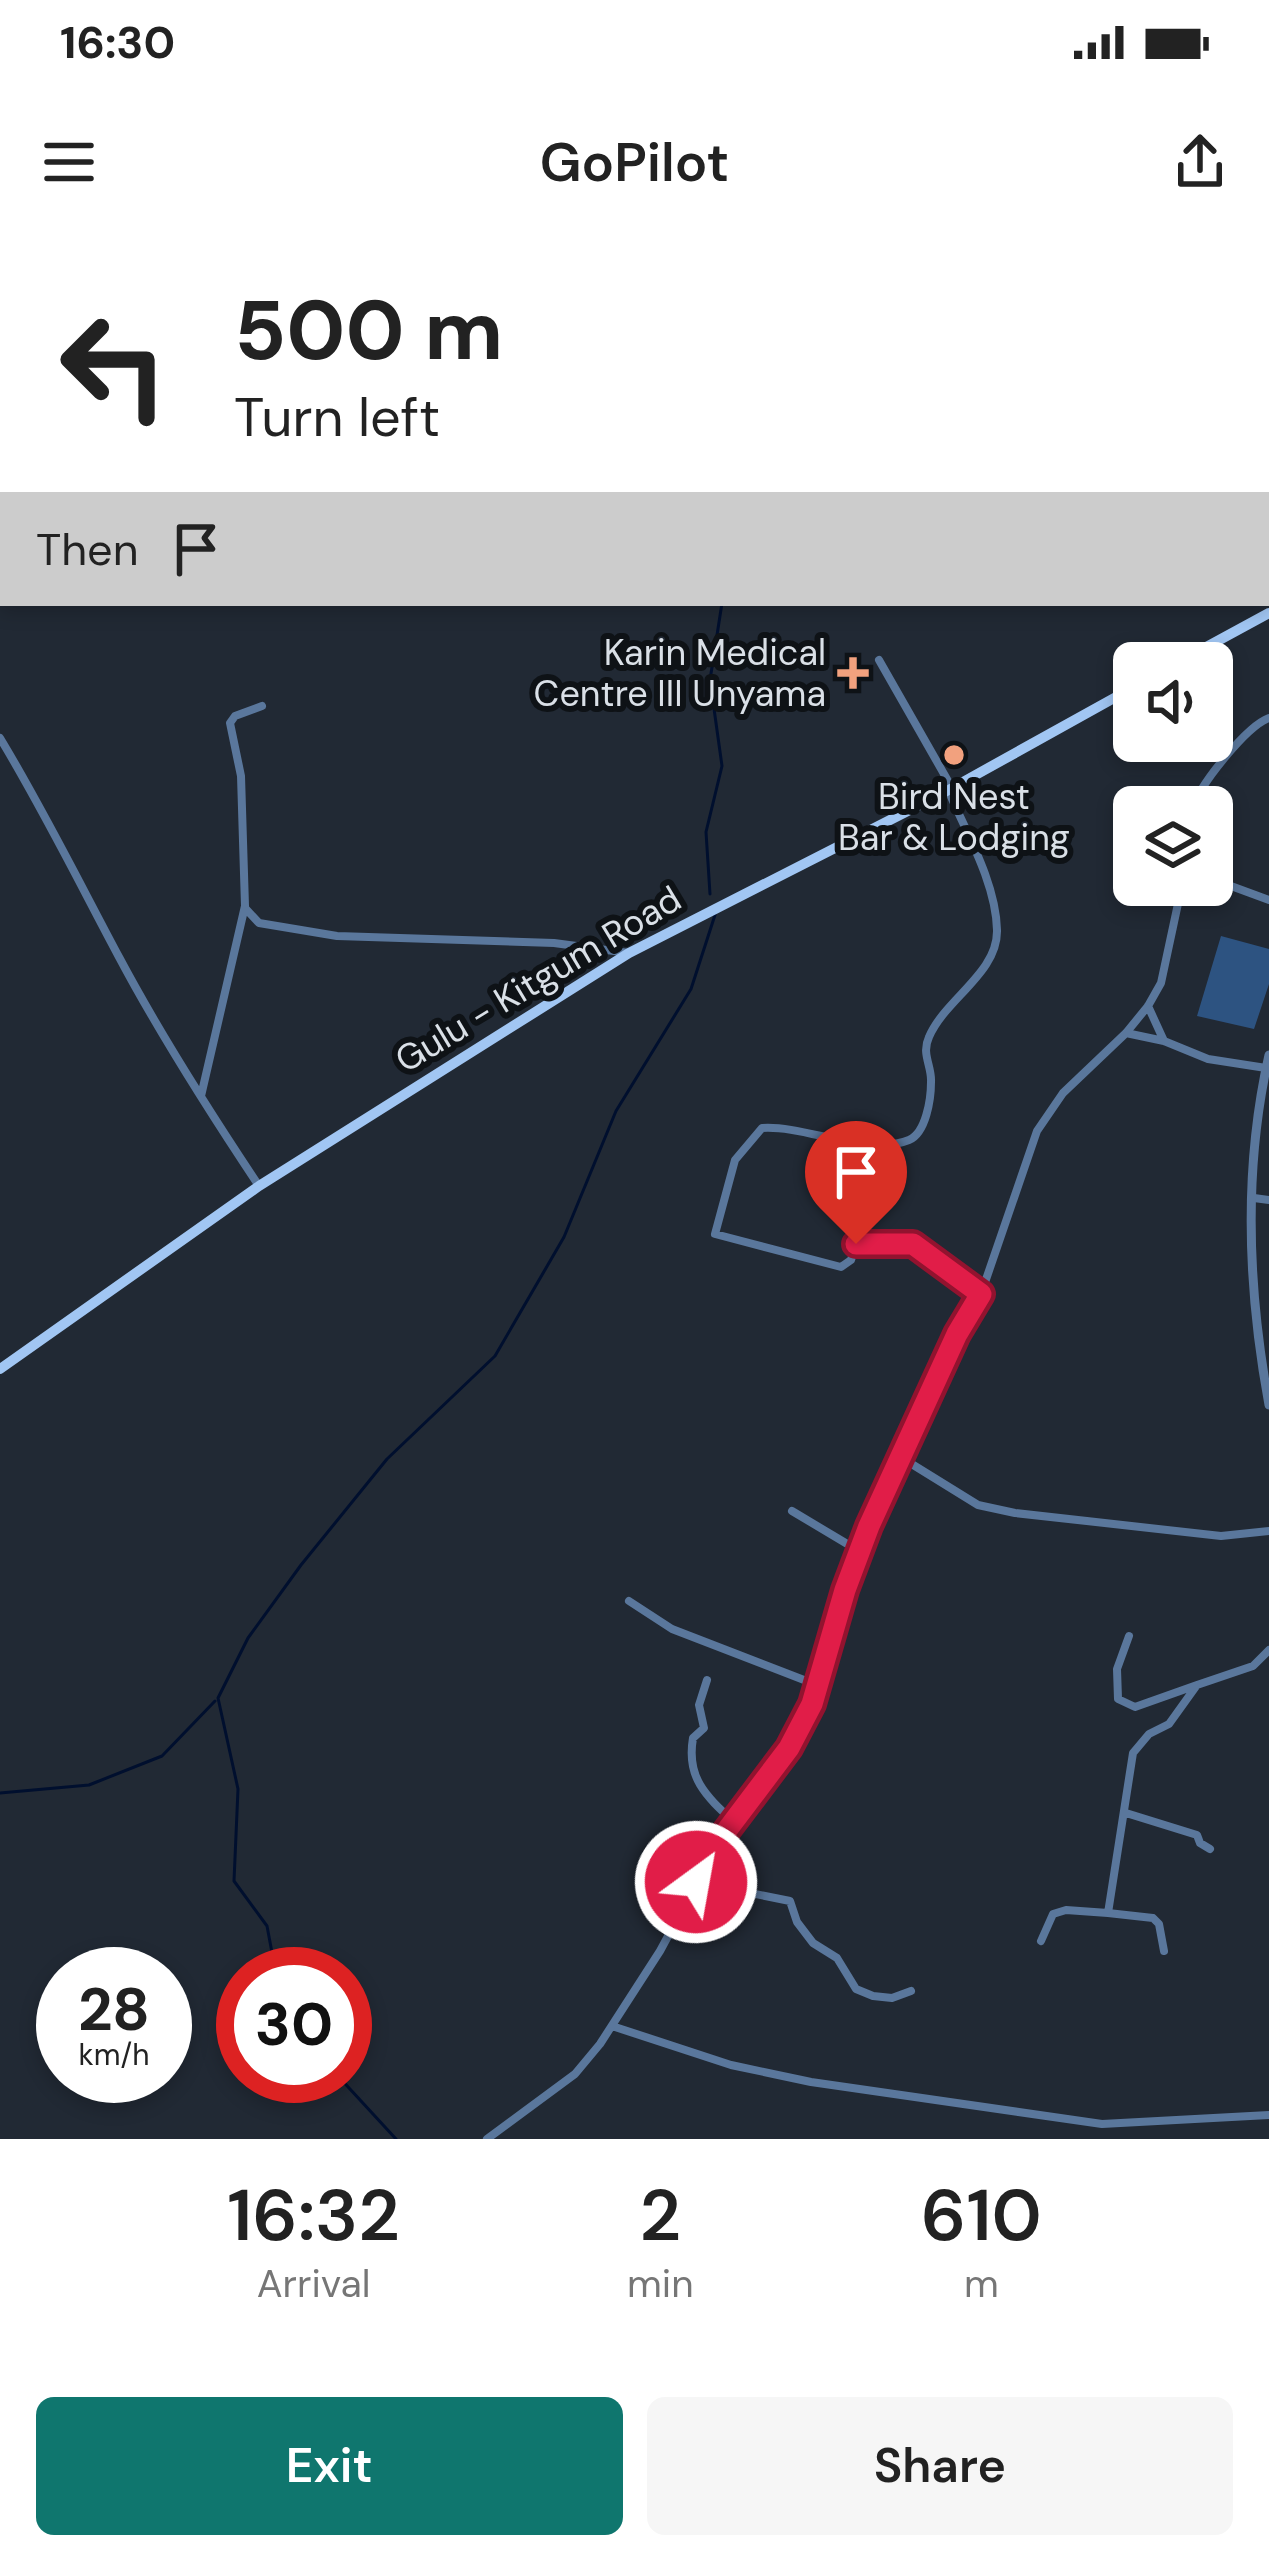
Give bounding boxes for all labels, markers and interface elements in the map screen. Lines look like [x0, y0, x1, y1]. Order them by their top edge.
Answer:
text: 16:30 [60, 13, 175, 72]
text: GoPilot [540, 127, 729, 198]
icon: menu [36, 129, 102, 195]
icon: share [1167, 129, 1233, 195]
text: 500 m [234, 276, 503, 385]
icon: left [36, 288, 192, 444]
text: Turn left [234, 382, 440, 453]
icon: arrive [163, 516, 229, 582]
text: Then [36, 520, 139, 579]
place label: Karin Medical Centre III Unyama [534, 629, 826, 717]
map controls [1113, 642, 1233, 906]
button: sound [1113, 642, 1233, 762]
marker: Karin Medical Centre III Unyama [837, 657, 869, 689]
marker: Bird Nest Bar & Lodging [941, 742, 967, 768]
place label: Bird Nest Bar & Lodging [838, 773, 1070, 861]
button: layers [1113, 786, 1233, 906]
street label: Gulu - Kitgum Road [387, 875, 689, 1083]
pin [805, 1121, 907, 1244]
icon: arrive [823, 1139, 889, 1205]
position arrow [633, 1819, 759, 1945]
speed limit sign: 30 [216, 1947, 372, 2103]
text: 28 [78, 1970, 150, 2049]
text: km/h [79, 2035, 149, 2074]
text: 16:32 [227, 2169, 400, 2262]
text: 2 [640, 2169, 681, 2262]
text: 610 [921, 2169, 1042, 2262]
text: Arrival [257, 2258, 370, 2309]
text: min [627, 2258, 694, 2309]
text: m [964, 2258, 999, 2309]
button: Exit [36, 2397, 623, 2535]
button: Share [647, 2397, 1233, 2535]

